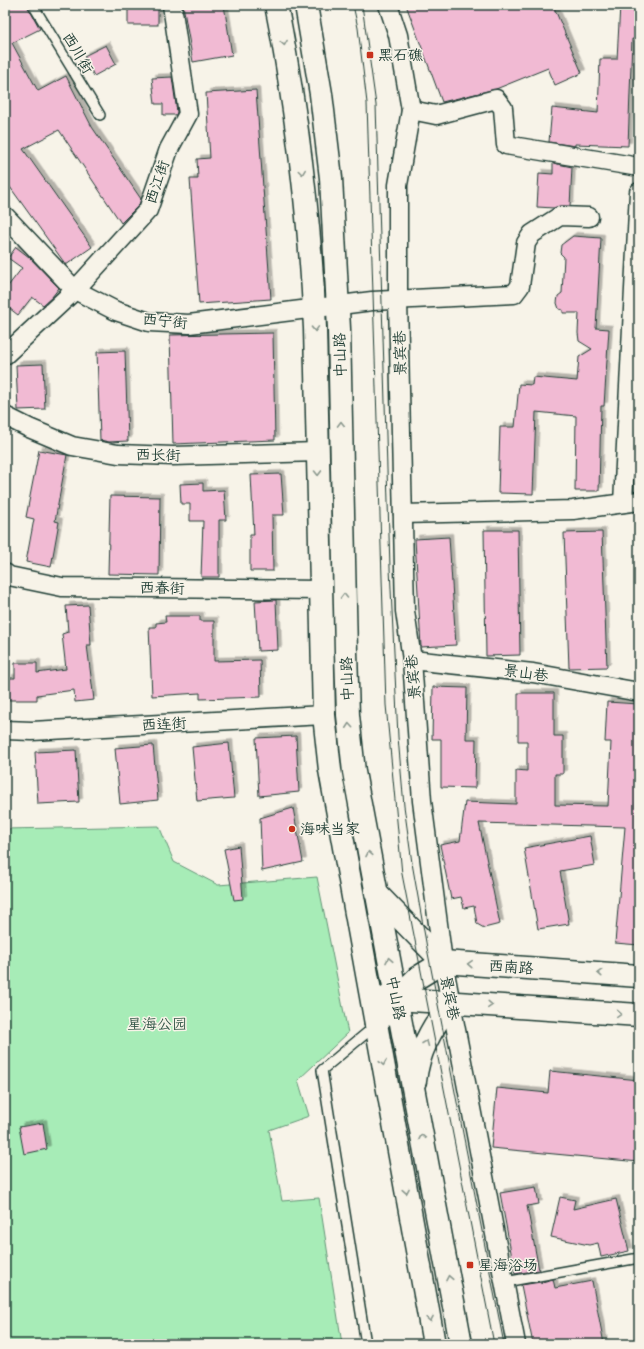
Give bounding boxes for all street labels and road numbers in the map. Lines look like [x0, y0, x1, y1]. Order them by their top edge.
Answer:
street label: 西川街 [57, 29, 97, 78]
street label: 西江街 [141, 158, 175, 207]
street label: 西宁街 [141, 310, 188, 334]
street label: 景宾巷 [391, 330, 411, 376]
street label: 中山路 [331, 332, 351, 378]
street label: 西长街 [135, 446, 181, 466]
street label: 西春街 [139, 579, 185, 599]
street label: 景宾巷 [402, 654, 426, 700]
street label: 中山路 [337, 656, 359, 702]
street label: 景山巷 [502, 661, 550, 687]
street label: 西连街 [141, 714, 187, 736]
street label: 西南路 [488, 956, 534, 980]
street label: 中山路 [381, 974, 409, 1022]
street label: 景宾巷 [435, 974, 463, 1022]

